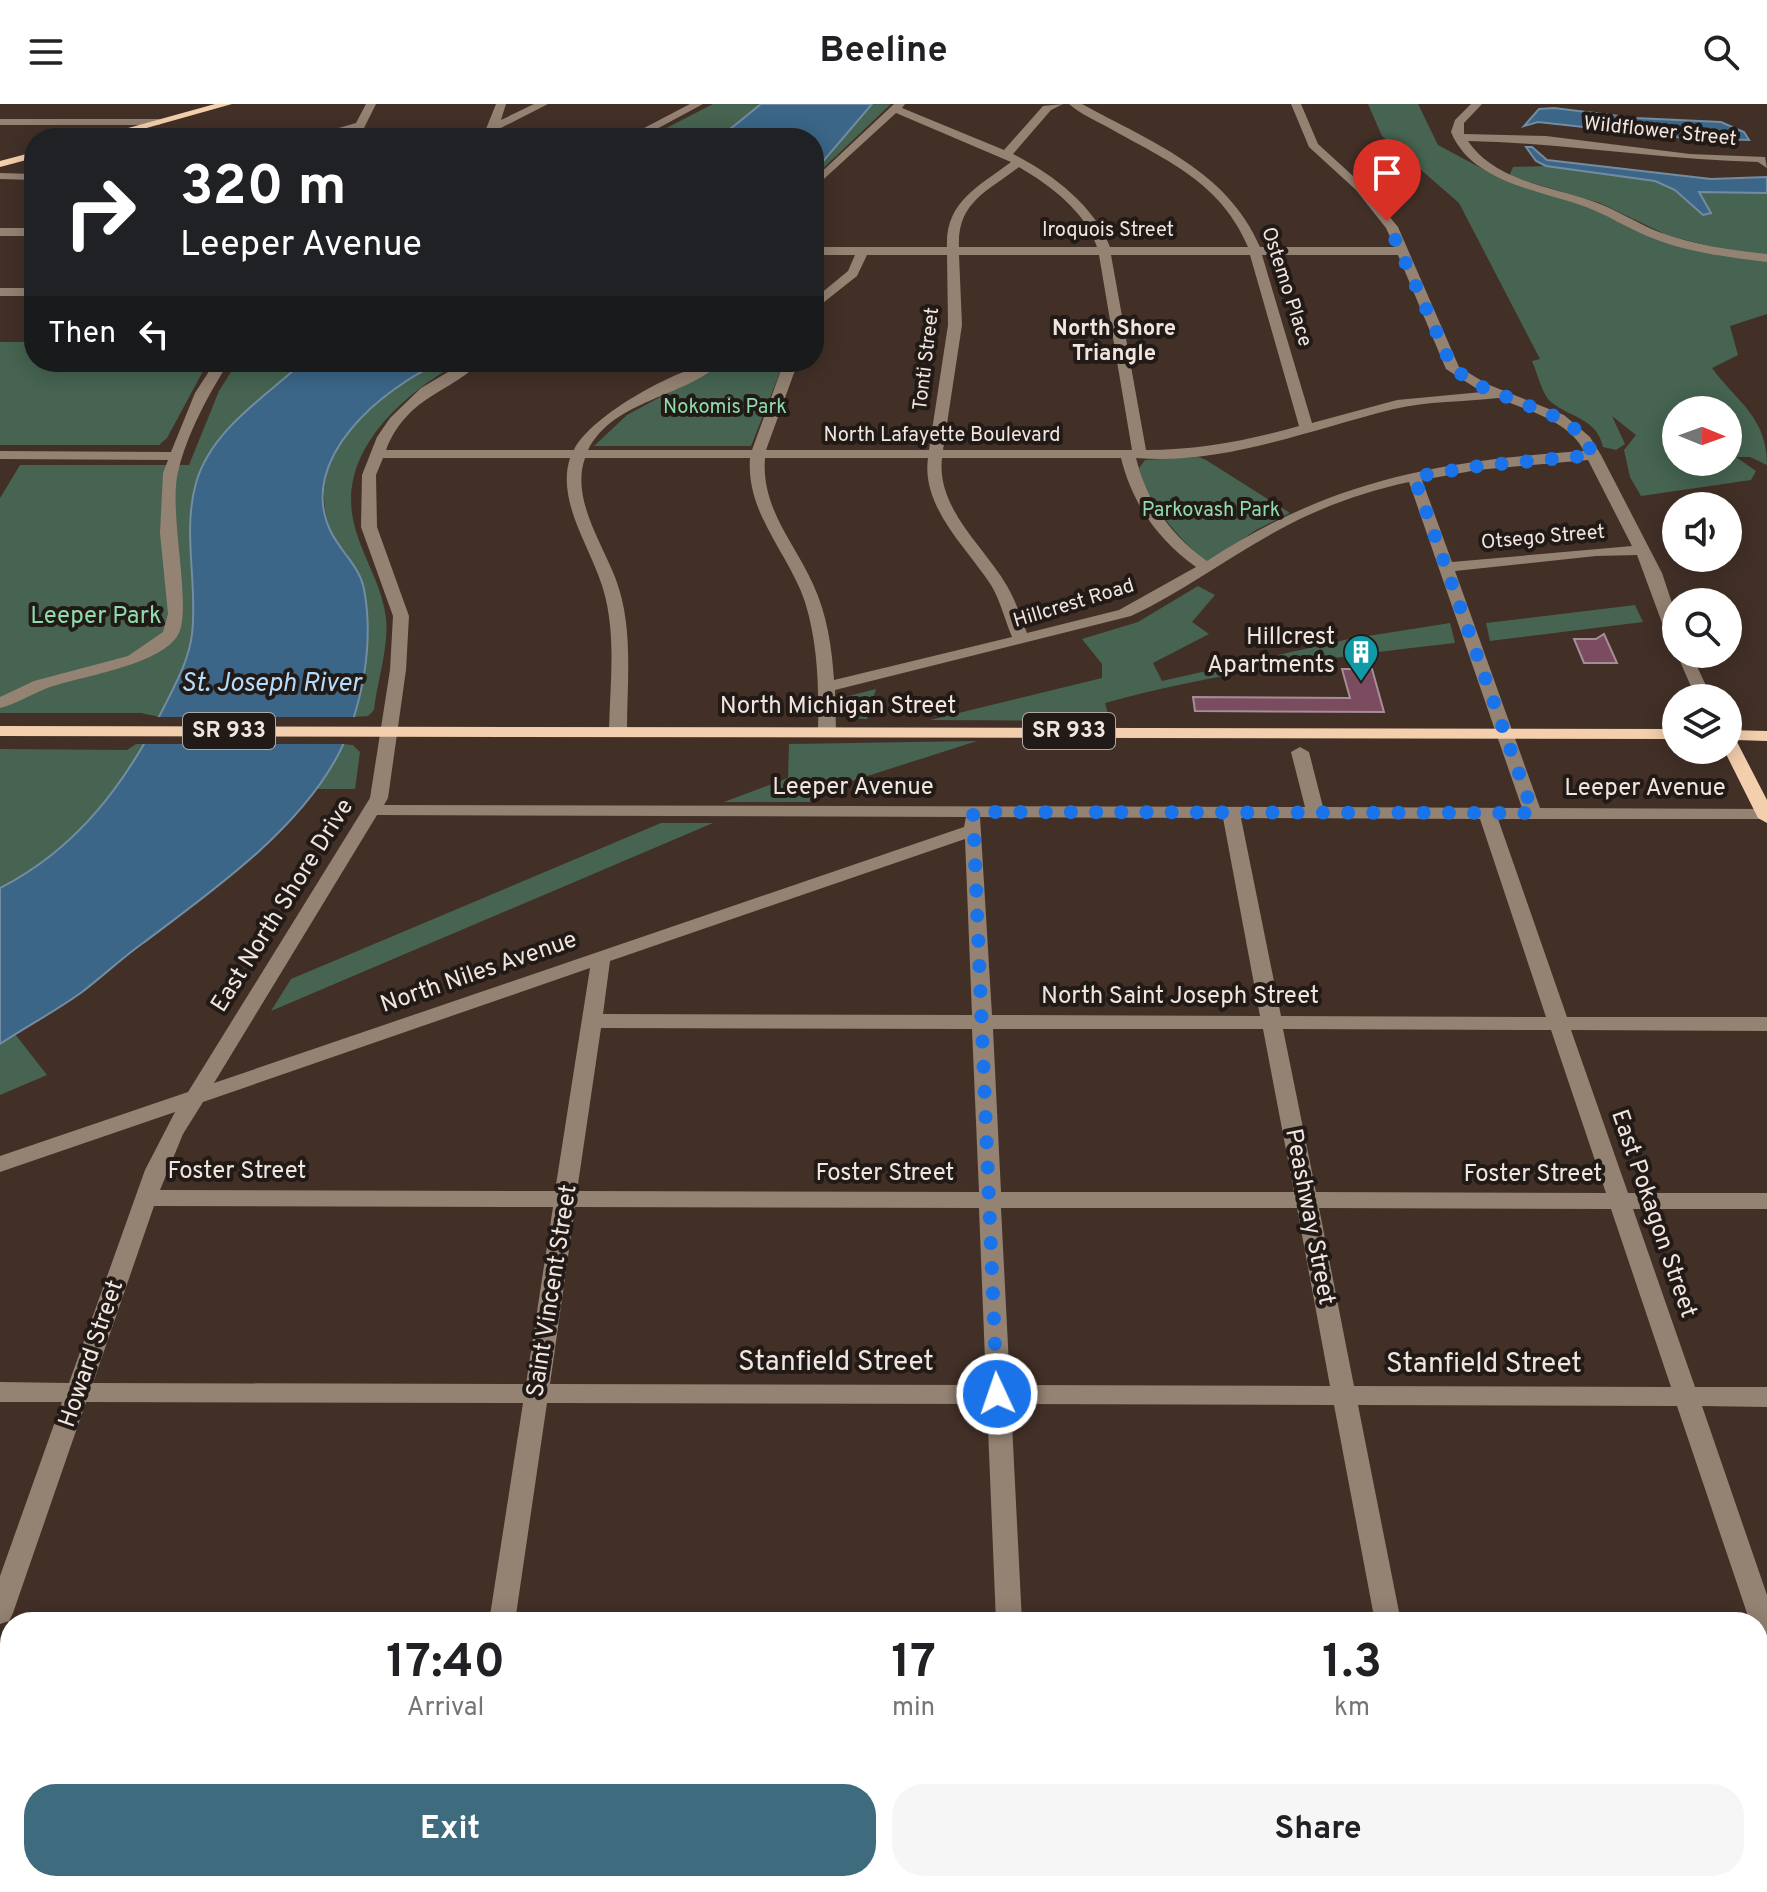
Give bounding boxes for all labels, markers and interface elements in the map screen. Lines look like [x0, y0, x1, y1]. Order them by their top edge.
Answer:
text: Beeline [819, 29, 948, 75]
icon: menu [24, 30, 68, 74]
icon: search [1699, 30, 1743, 74]
street label: Wildflower Street [1582, 111, 1738, 153]
pin [1353, 139, 1421, 221]
icon: arrive [1365, 151, 1409, 195]
text: 320 m [180, 154, 347, 224]
icon: right [48, 160, 152, 264]
street label: Iroquois Street [1042, 218, 1174, 244]
text: Leeper Avenue [180, 223, 422, 269]
street label: Ostemo Place [1254, 224, 1318, 350]
street label: Tonti Street [908, 306, 946, 412]
icon: left [132, 312, 176, 356]
text: Then [48, 316, 116, 353]
district label: North Shore Triangle [1052, 316, 1176, 368]
park label: Nokomis Park [663, 395, 787, 421]
north arrow [1662, 396, 1742, 476]
map controls [1662, 396, 1742, 764]
street label: North Lafayette Boulevard [824, 423, 1060, 449]
button: sound [1662, 492, 1742, 572]
park label: Parkovash Park [1142, 498, 1280, 524]
street label: Otsego Street [1480, 520, 1606, 556]
street label: Hillcrest Road [1010, 573, 1138, 635]
button: search [1662, 588, 1742, 668]
park label: Leeper Park [30, 602, 162, 632]
place label: Hillcrest Apartments [1207, 623, 1335, 681]
building icon: Hillcrest Apartments [1342, 633, 1380, 683]
water label: St. Joseph River [181, 668, 363, 701]
button: layers [1662, 684, 1742, 764]
street label: North Michigan Street [720, 692, 956, 722]
road number: SR 933 [183, 713, 275, 749]
road number: SR 933 [1023, 713, 1115, 749]
street label: Leeper Avenue [772, 773, 934, 803]
street label: Leeper Avenue [1564, 774, 1726, 804]
street label: East North Shore Drive [205, 794, 361, 1018]
street label: North Niles Avenue [377, 925, 581, 1021]
street label: North Saint Joseph Street [1041, 982, 1319, 1012]
street label: East Pokagon Street [1603, 1106, 1703, 1322]
street label: Peashway Street [1277, 1126, 1341, 1308]
street label: Foster Street [168, 1157, 306, 1187]
street label: Foster Street [816, 1159, 954, 1189]
street label: Foster Street [1464, 1160, 1602, 1190]
street label: Saint Vincent Street [521, 1183, 585, 1399]
street label: Howard Street [53, 1276, 131, 1432]
street label: Stanfield Street [738, 1345, 934, 1381]
street label: Stanfield Street [1386, 1347, 1582, 1383]
position arrow [955, 1352, 1039, 1436]
text: 17:40 [386, 1634, 505, 1694]
text: 17 [891, 1634, 936, 1694]
text: 1.3 [1322, 1634, 1382, 1694]
text: Arrival [407, 1692, 484, 1725]
text: min [892, 1692, 935, 1725]
text: km [1334, 1692, 1370, 1725]
button: Exit [24, 1784, 876, 1876]
button: Share [892, 1784, 1744, 1876]

